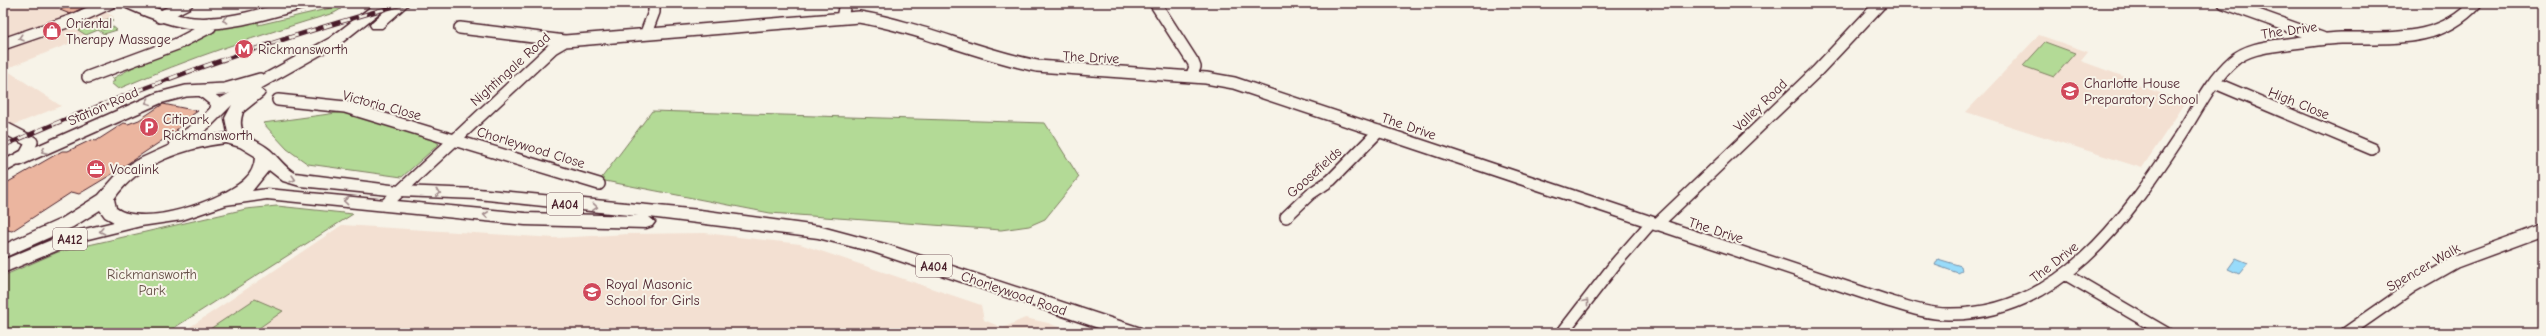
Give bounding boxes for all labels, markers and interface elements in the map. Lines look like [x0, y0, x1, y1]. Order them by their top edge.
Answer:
place label: Oriental Therapy Massage [66, 15, 171, 48]
one-way arrow [222, 16, 228, 24]
street label: The Drive [2260, 18, 2318, 43]
shop icon: Oriental Therapy Massage [41, 20, 63, 42]
street label: Nightingale Road [467, 29, 554, 110]
one-way arrow [18, 33, 25, 41]
metro station icon: Rickmansworth [233, 38, 255, 60]
place label: Rickmansworth [258, 41, 348, 58]
street label: The Drive [1062, 48, 1120, 67]
place label: Charlotte House Preparatory School [2084, 75, 2199, 108]
street label: Valley Road [1730, 76, 1791, 135]
school or university icon: Charlotte House Preparatory School [2059, 80, 2081, 102]
street label: Station Road [65, 83, 141, 130]
street label: High Close [2266, 83, 2332, 123]
street label: Victoria Close [341, 87, 423, 124]
one-way arrow [145, 98, 152, 106]
street label: The Drive [1379, 109, 1438, 144]
place label: Citipark Rickmansworth [163, 111, 253, 144]
parking icon: Citipark Rickmansworth [138, 116, 160, 138]
street label: Chorleywood Close [475, 123, 587, 172]
street label: Goosefields [1283, 143, 1345, 201]
one-way arrow [40, 146, 47, 154]
office icon: Vocalink [85, 158, 107, 180]
place label: Vocalink [110, 161, 159, 178]
one-way arrow [289, 174, 296, 183]
one-way arrow [435, 188, 441, 197]
road number: A404 [547, 193, 583, 215]
one-way arrow [343, 197, 350, 206]
one-way arrow [592, 202, 598, 211]
one-way arrow [483, 211, 489, 220]
street label: The Drive [1686, 214, 1745, 247]
one-way arrow [99, 226, 105, 234]
road number: A412 [53, 228, 87, 250]
street label: The Drive [2027, 238, 2082, 287]
street label: Spencer Walk [2383, 239, 2463, 295]
road number: A404 [916, 255, 952, 277]
park label: Rickmansworth Park [107, 266, 197, 299]
street label: Chorleywood Road [959, 267, 1069, 320]
place label: Royal Masonic School for Girls [606, 276, 700, 309]
school or university icon: Royal Masonic School for Girls [581, 281, 603, 303]
one-way arrow [1581, 299, 1588, 306]

